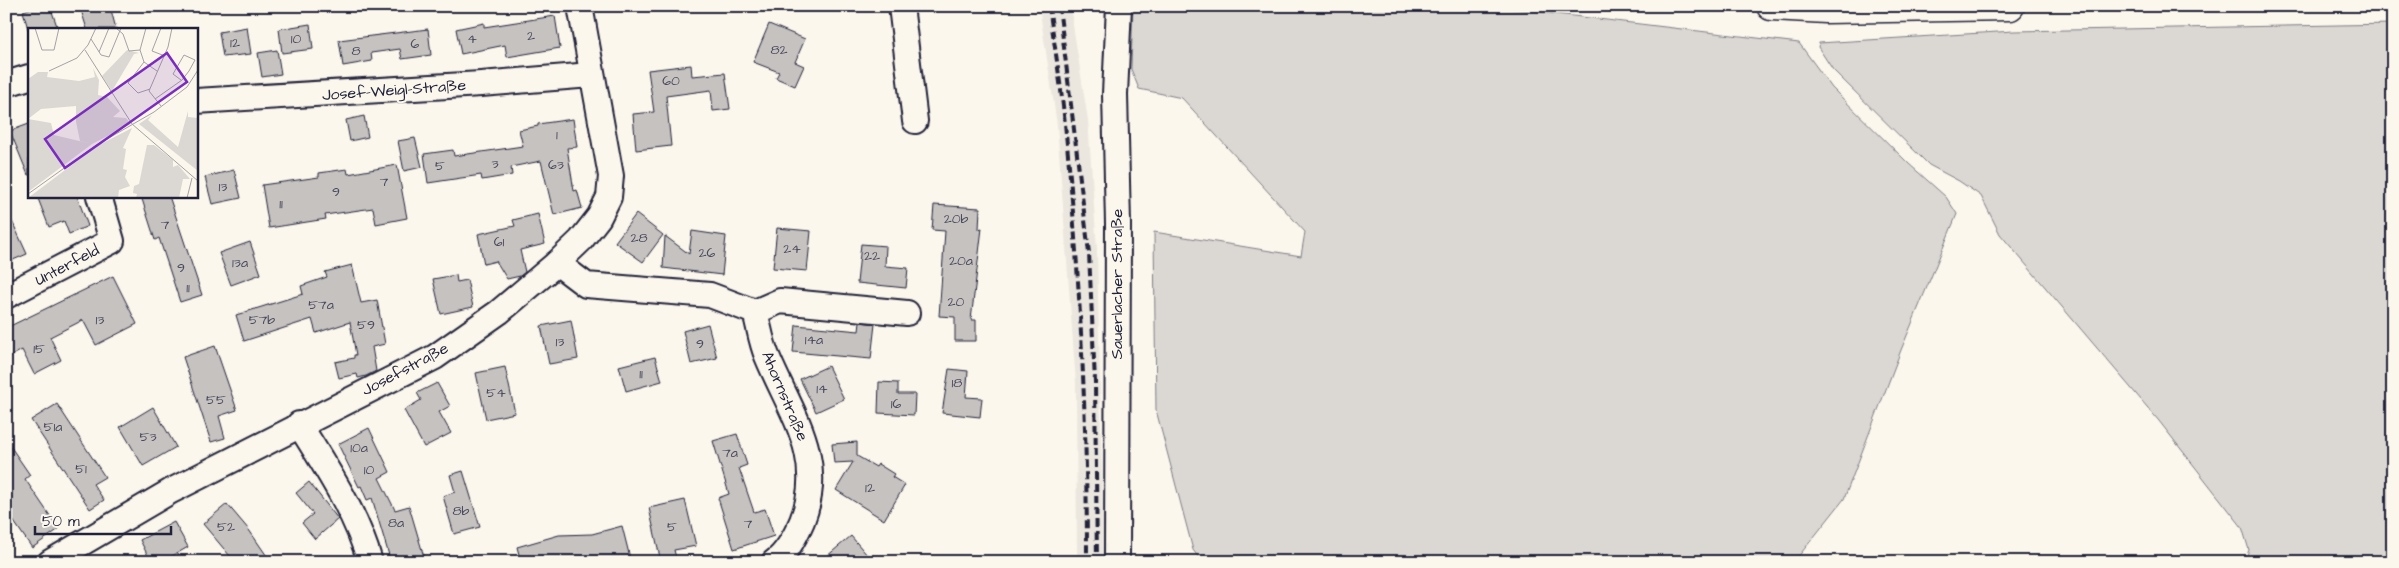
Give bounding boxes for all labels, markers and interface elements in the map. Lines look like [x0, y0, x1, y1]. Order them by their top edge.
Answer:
house number: 2 [527, 26, 535, 46]
inset map [28, 28, 198, 198]
house number: 10 [291, 29, 301, 49]
house number: 4 [467, 29, 477, 49]
house number: 12 [230, 33, 240, 53]
house number: 6 [411, 34, 420, 54]
house number: 82 [770, 40, 788, 60]
house number: 8 [351, 41, 361, 61]
house number: 60 [662, 71, 680, 91]
street label: Josef-Weigl-Straße [321, 74, 467, 107]
house number: 1 [556, 125, 558, 145]
house number: 3 [491, 154, 499, 174]
house number: 63 [548, 155, 564, 175]
house number: 5 [435, 156, 445, 176]
house number: 7 [380, 172, 389, 192]
house number: 13 [219, 177, 227, 197]
house number: 9 [332, 182, 340, 202]
house number: 11 [279, 194, 283, 214]
street label: Sauerlacher Straße [1106, 208, 1128, 359]
house number: 20b [944, 209, 968, 229]
house number: 7 [161, 215, 170, 235]
house number: 28 [630, 228, 648, 248]
house number: 61 [494, 232, 504, 252]
street label: Unterfeld [31, 239, 103, 291]
house number: 24 [783, 239, 801, 259]
house number: 26 [699, 243, 716, 263]
house number: 22 [864, 246, 880, 266]
house number: 20a [949, 251, 973, 271]
house number: 13a [232, 253, 248, 273]
house number: 9 [177, 258, 185, 278]
house number: 11 [186, 278, 190, 298]
house number: 20 [948, 292, 965, 312]
house number: 57a [308, 295, 334, 315]
house number: 13 [96, 310, 104, 330]
house number: 57b [249, 310, 275, 330]
house number: 59 [357, 315, 375, 335]
house number: 14a [805, 330, 823, 350]
house number: 13 [556, 332, 564, 352]
house number: 9 [696, 334, 704, 354]
street label: Josefstraße [358, 337, 452, 401]
house number: 15 [33, 339, 45, 359]
street label: Ahornstraße [756, 348, 814, 445]
house number: 11 [639, 364, 643, 384]
house number: 18 [952, 373, 962, 393]
house number: 14 [816, 379, 828, 399]
house number: 54 [486, 383, 506, 403]
house number: 55 [206, 390, 226, 410]
house number: 16 [891, 394, 902, 414]
house number: 51a [44, 417, 62, 437]
house number: 53 [139, 427, 157, 447]
house number: 10a [350, 438, 368, 458]
house number: 7a [722, 443, 738, 463]
house number: 51 [75, 459, 87, 479]
house number: 10 [364, 460, 374, 480]
house number: 12 [865, 478, 875, 498]
house number: 8b [453, 501, 470, 521]
scale bar [35, 503, 171, 535]
text: 50 m [42, 511, 80, 532]
house number: 8a [388, 513, 404, 533]
house number: 7 [744, 514, 753, 534]
house number: 52 [217, 517, 235, 537]
house number: 5 [667, 517, 677, 537]

